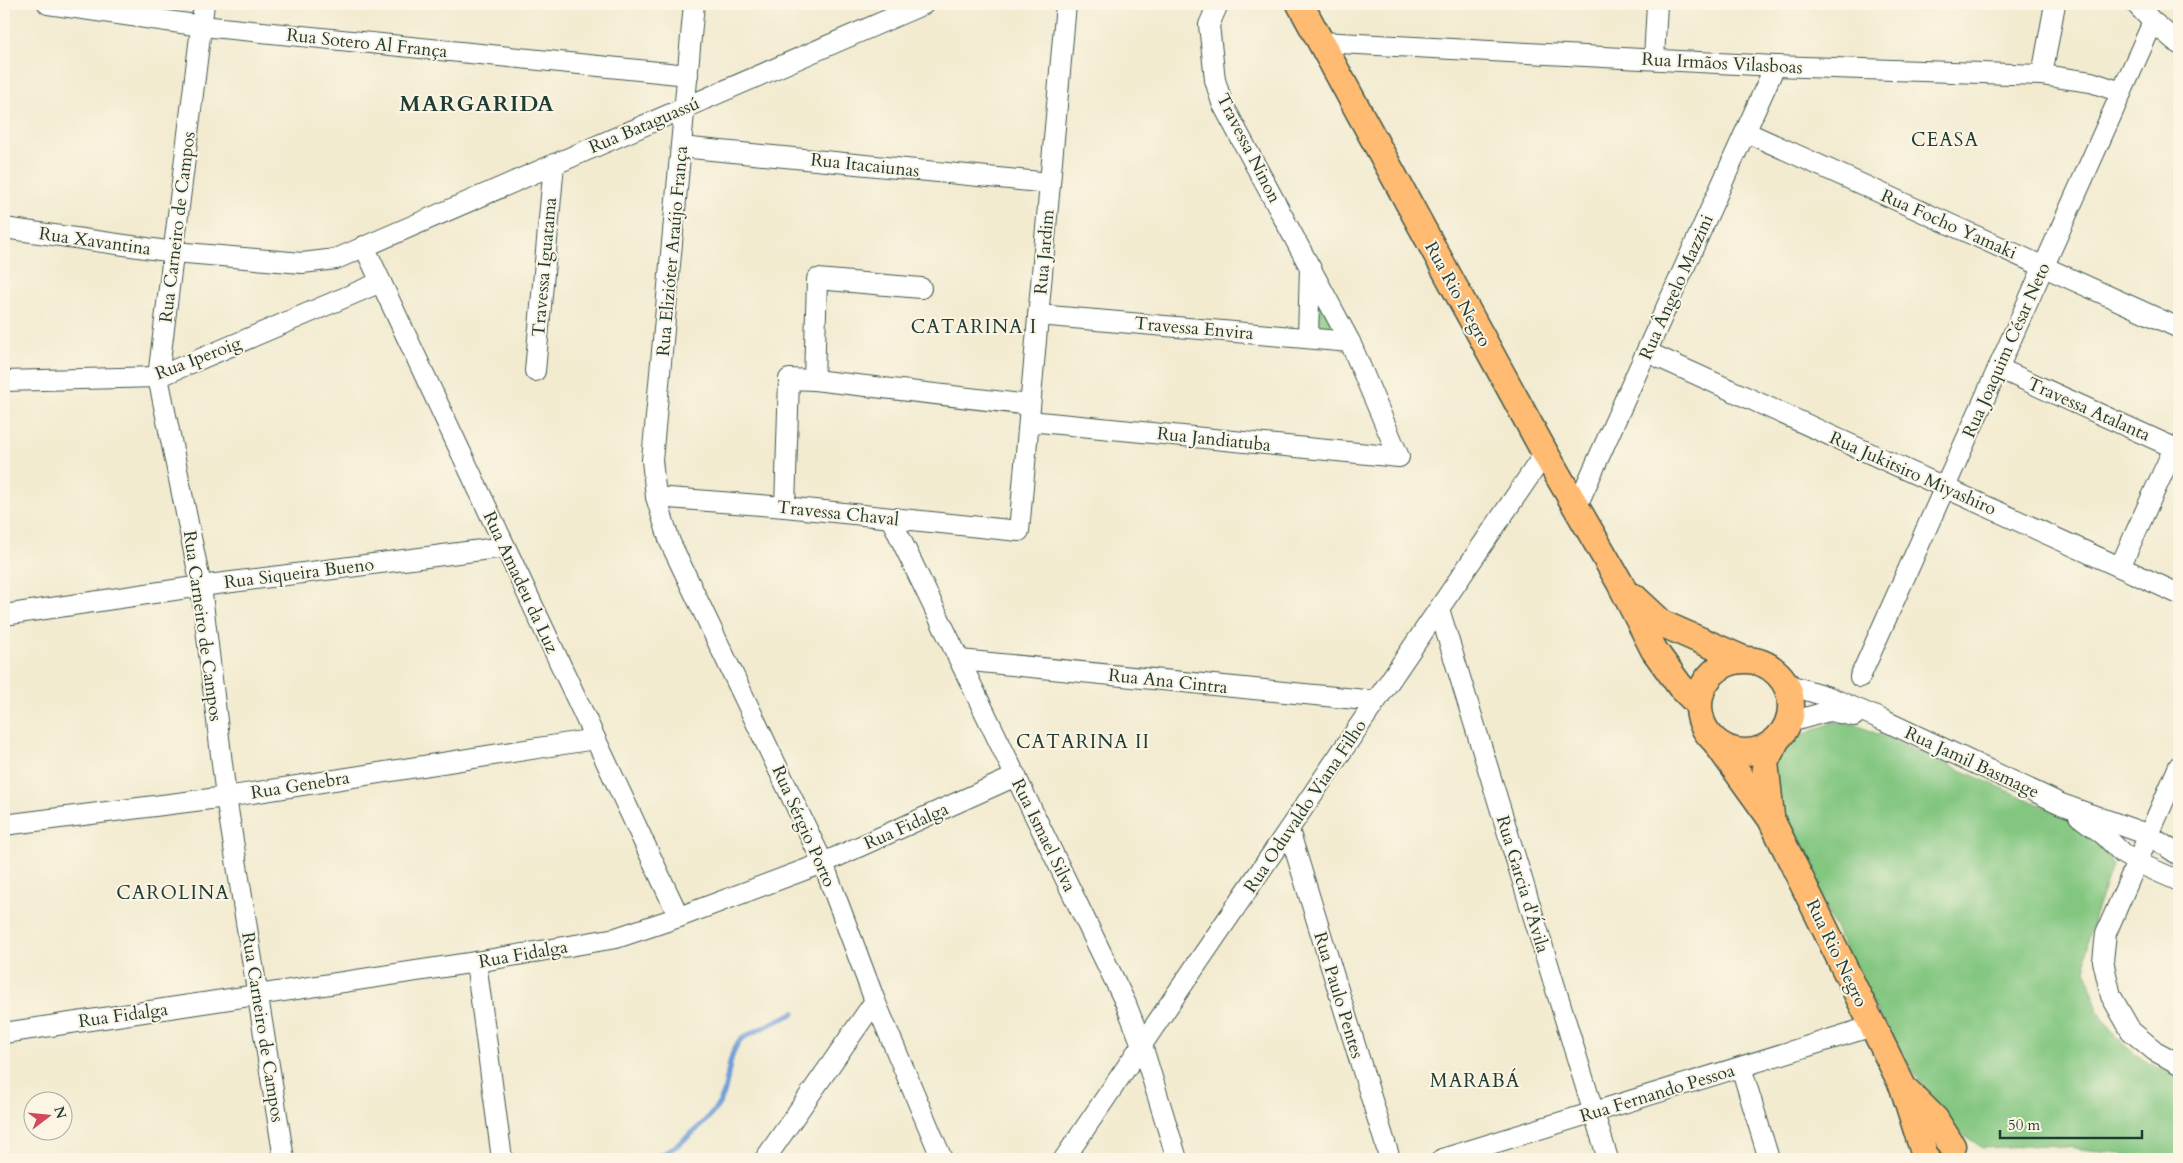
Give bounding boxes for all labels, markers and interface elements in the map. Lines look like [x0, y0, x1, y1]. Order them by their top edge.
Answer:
street label: Rua Sotero Al França [285, 23, 449, 64]
street label: Rua Irmãos Vilasboas [1641, 47, 1803, 80]
district label: MARGARIDA [399, 89, 555, 119]
street label: Travessa Ninon [1210, 89, 1287, 208]
street label: Rua Bataguassú [585, 91, 704, 160]
district label: CEASA [1911, 127, 1979, 153]
street label: Rua Carneiro de Campos [153, 130, 202, 324]
street label: Rua Elizióter Araújo França [651, 145, 694, 357]
street label: Rua Itacaiunas [809, 147, 921, 184]
street label: Rua Focho Yamaki [1877, 183, 2021, 266]
street label: Travessa Iguatama [526, 196, 563, 338]
street label: Rua Jardim [1028, 208, 1061, 296]
street label: Rua Ângelo Mazzini [1633, 211, 1720, 364]
street label: Rua Xavantina [37, 221, 153, 262]
street label: Rua Rio Negro [1418, 237, 1497, 352]
street label: Rua Joaquim César Neto [1957, 258, 2056, 442]
street label: Travessa Envira [1133, 311, 1255, 346]
district label: CATARINA I [911, 314, 1037, 340]
street label: Rua Iperoig [152, 330, 246, 386]
street label: Travessa Atalanta [2024, 371, 2154, 448]
street label: Rua Jandiatuba [1156, 421, 1272, 458]
street label: Rua Jukitsiro Miyashiro [1825, 425, 2000, 522]
street label: Travessa Chaval [776, 495, 901, 532]
street label: Rua Amadeu da Luz [477, 507, 564, 657]
street label: Rua Carneiro de Campos [177, 529, 228, 723]
street label: Rua Siqueira Bueno [222, 552, 376, 595]
street label: Rua Ana Cintra [1107, 663, 1229, 700]
street label: Rua Oduvaldo Viana Filho [1238, 715, 1373, 898]
street label: Rua Jamil Basmage [1900, 720, 2043, 805]
district label: CATARINA II [1016, 729, 1150, 755]
street label: Rua Sérgio Porto [766, 761, 842, 891]
street label: Rua Genebra [249, 765, 352, 806]
street label: Rua Ismael Silva [1005, 774, 1082, 896]
street label: Rua Fidalga [860, 797, 953, 856]
street label: Rua Garcia d'Ávila [1490, 812, 1555, 956]
district label: CAROLINA [116, 880, 230, 906]
street label: Rua Rio Negro [1800, 895, 1874, 1012]
street label: Rua Paulo Pentes [1307, 929, 1370, 1062]
street label: Rua Carneiro de Campos [235, 930, 290, 1124]
street label: Rua Fidalga [477, 934, 570, 975]
street label: Rua Fidalga [77, 997, 170, 1034]
street label: Rua Fernando Pessoa [1577, 1058, 1738, 1129]
district label: MARABÁ [1430, 1068, 1520, 1094]
north arrow [22, 1090, 72, 1140]
text: N [49, 1104, 71, 1121]
scale bar [2000, 1108, 2143, 1140]
text: 50 m [2008, 1115, 2040, 1135]

